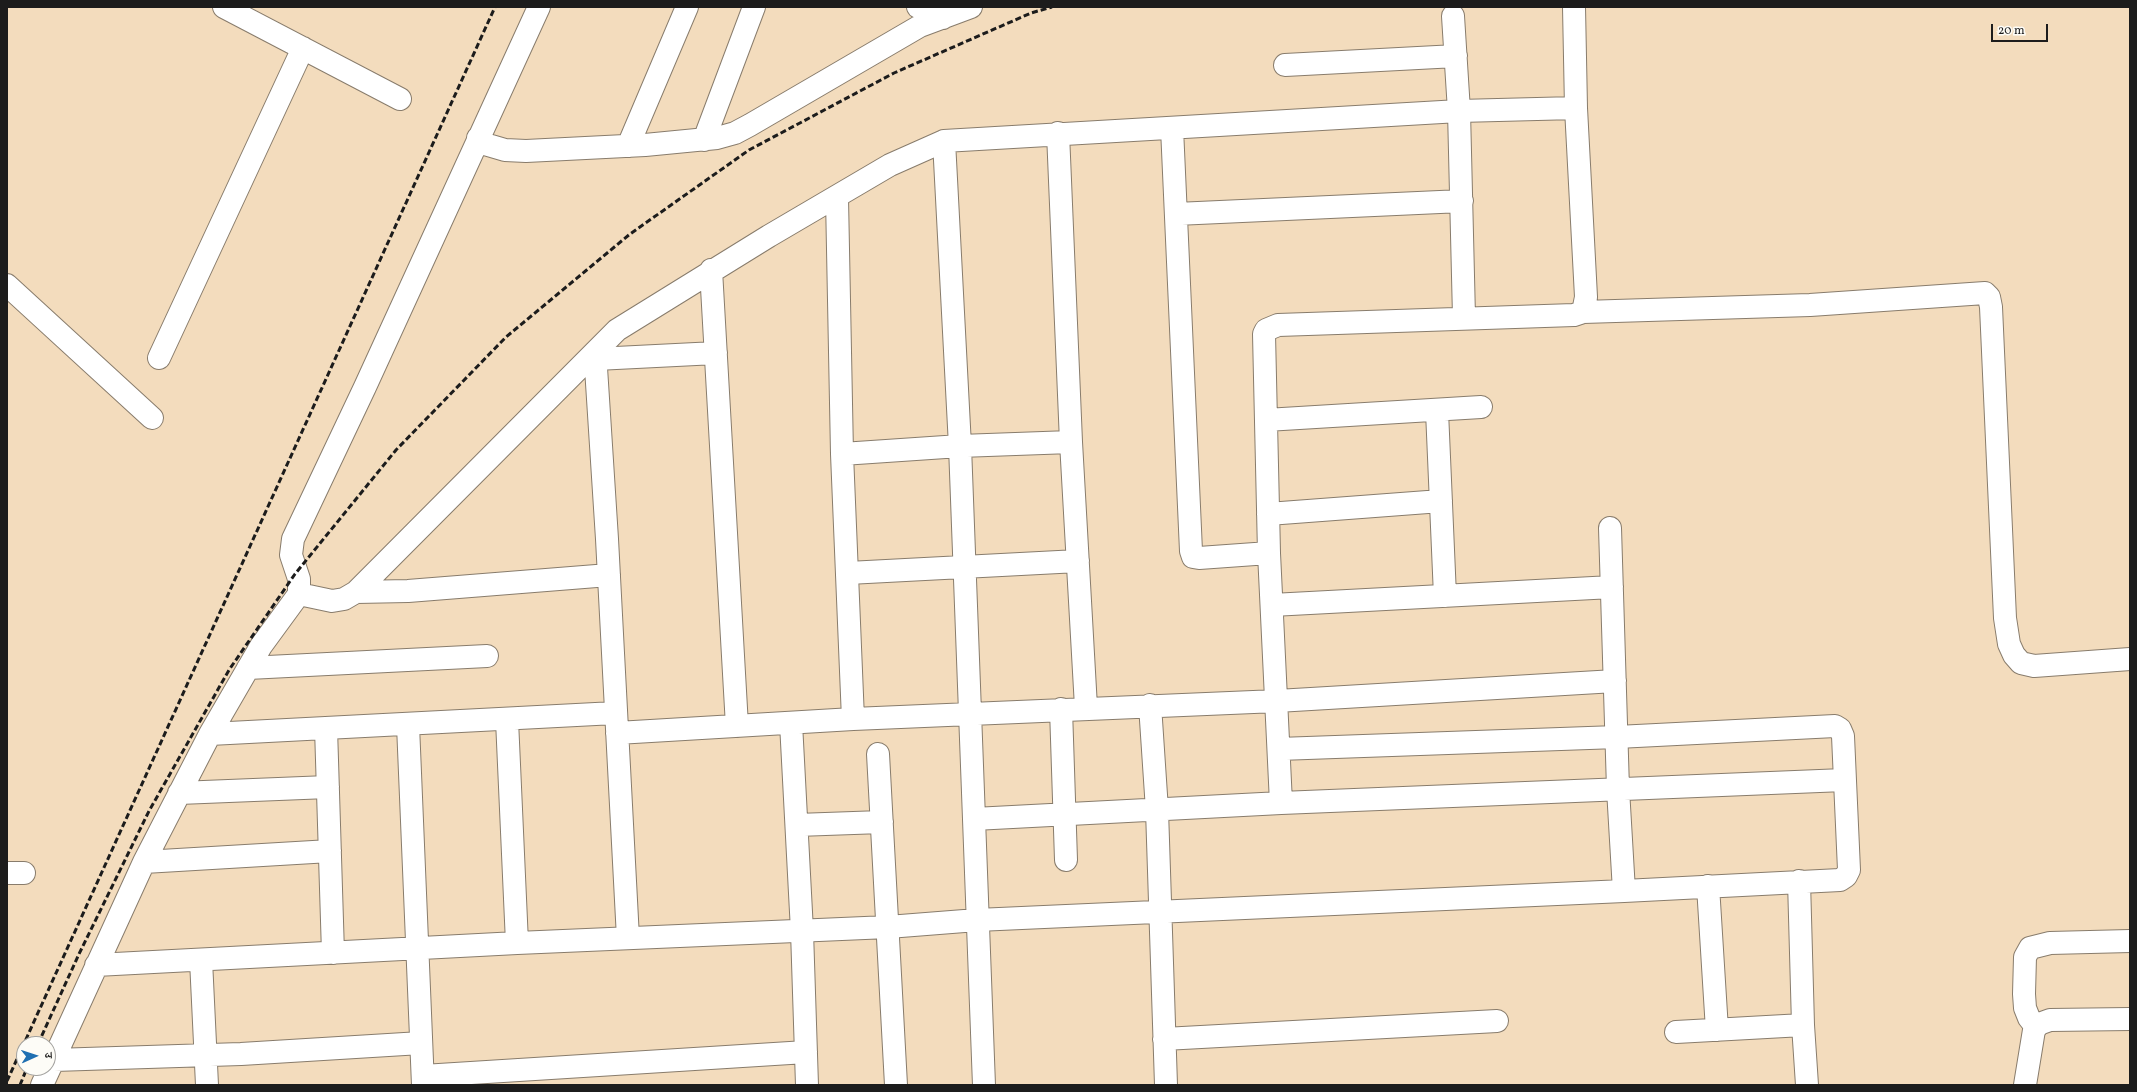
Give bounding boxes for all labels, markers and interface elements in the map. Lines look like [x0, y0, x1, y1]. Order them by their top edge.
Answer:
scale bar [1993, 16, 2050, 42]
text: 20 m [1998, 23, 2025, 39]
north arrow [16, 1036, 56, 1076]
text: उ [40, 1052, 55, 1059]

